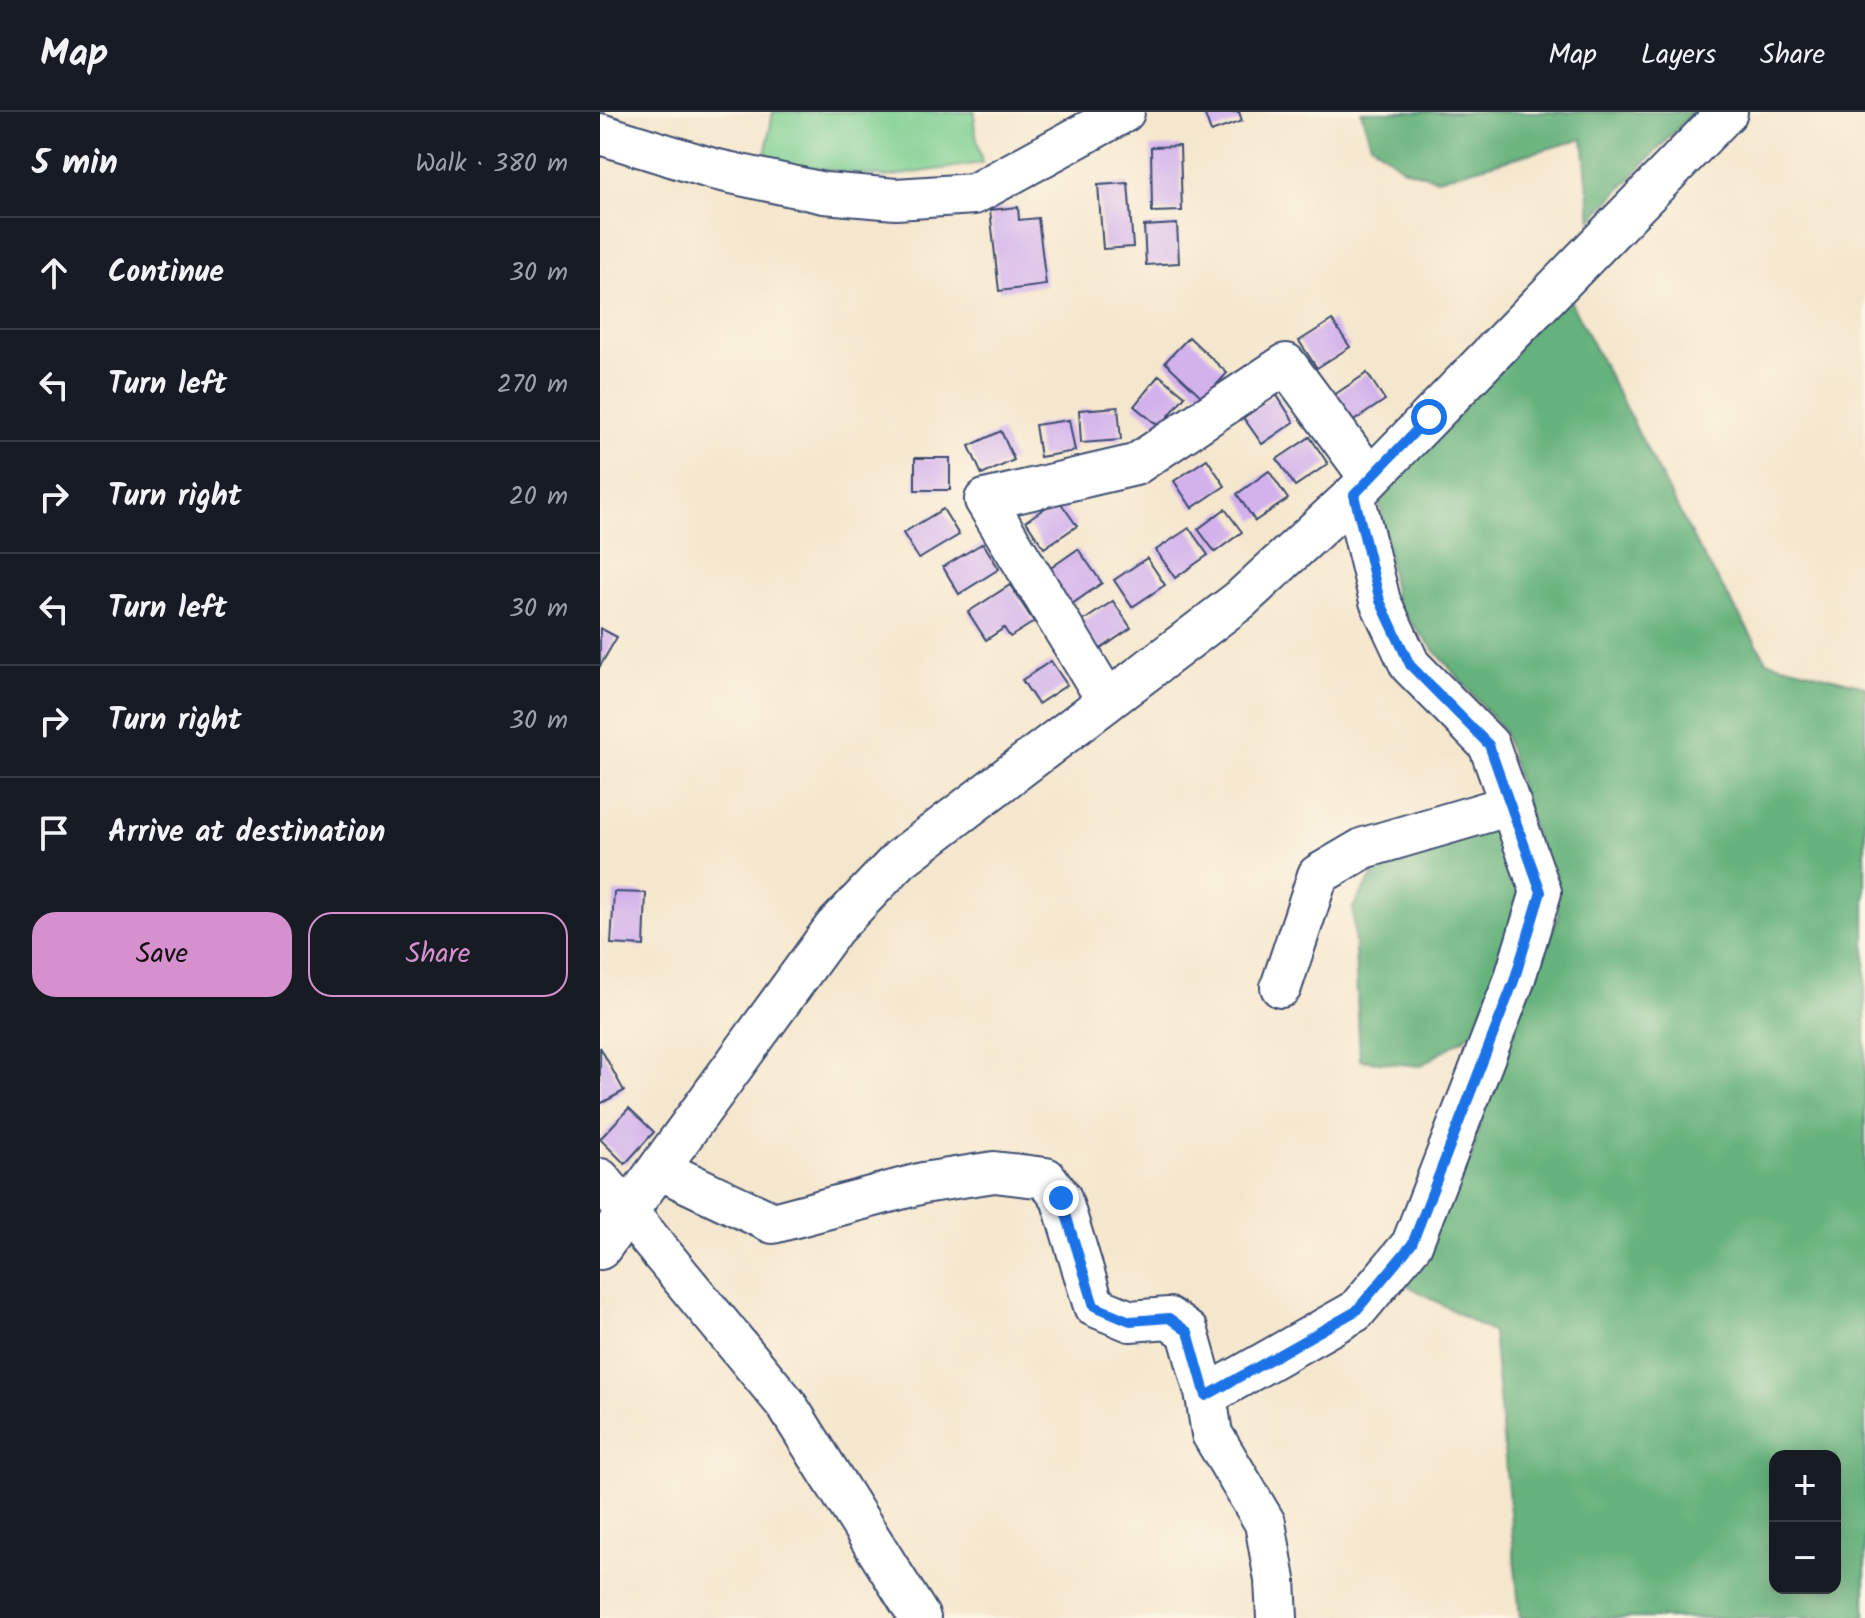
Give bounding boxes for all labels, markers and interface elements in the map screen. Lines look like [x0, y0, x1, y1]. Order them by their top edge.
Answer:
text: Map [40, 25, 109, 85]
text: Map [1548, 33, 1597, 78]
text: Layers [1641, 33, 1716, 78]
text: Share [1760, 33, 1825, 78]
text: 5 min [32, 137, 118, 191]
text: Walk · 380 m [415, 143, 568, 185]
text: Continue [108, 249, 224, 297]
icon: ahead [32, 251, 76, 295]
text: 30 m [509, 252, 568, 294]
text: Turn left [108, 361, 227, 409]
icon: left [32, 363, 76, 407]
text: 270 m [497, 364, 568, 406]
route start [1411, 399, 1447, 435]
text: Turn right [108, 473, 241, 521]
icon: right [32, 475, 76, 519]
text: 20 m [509, 476, 568, 518]
text: Turn left [108, 585, 227, 633]
icon: left [32, 587, 76, 631]
text: 30 m [509, 588, 568, 630]
text: Turn right [108, 697, 241, 745]
icon: right [32, 699, 76, 743]
text: 30 m [509, 700, 568, 742]
text: Arrive at destination [108, 809, 385, 857]
icon: arrive [32, 811, 76, 855]
button: Save [32, 912, 292, 997]
button: Share [308, 912, 568, 997]
route end [1043, 1180, 1079, 1216]
map controls [1769, 1450, 1841, 1594]
button: + [1769, 1450, 1841, 1522]
button: − [1769, 1522, 1841, 1594]

